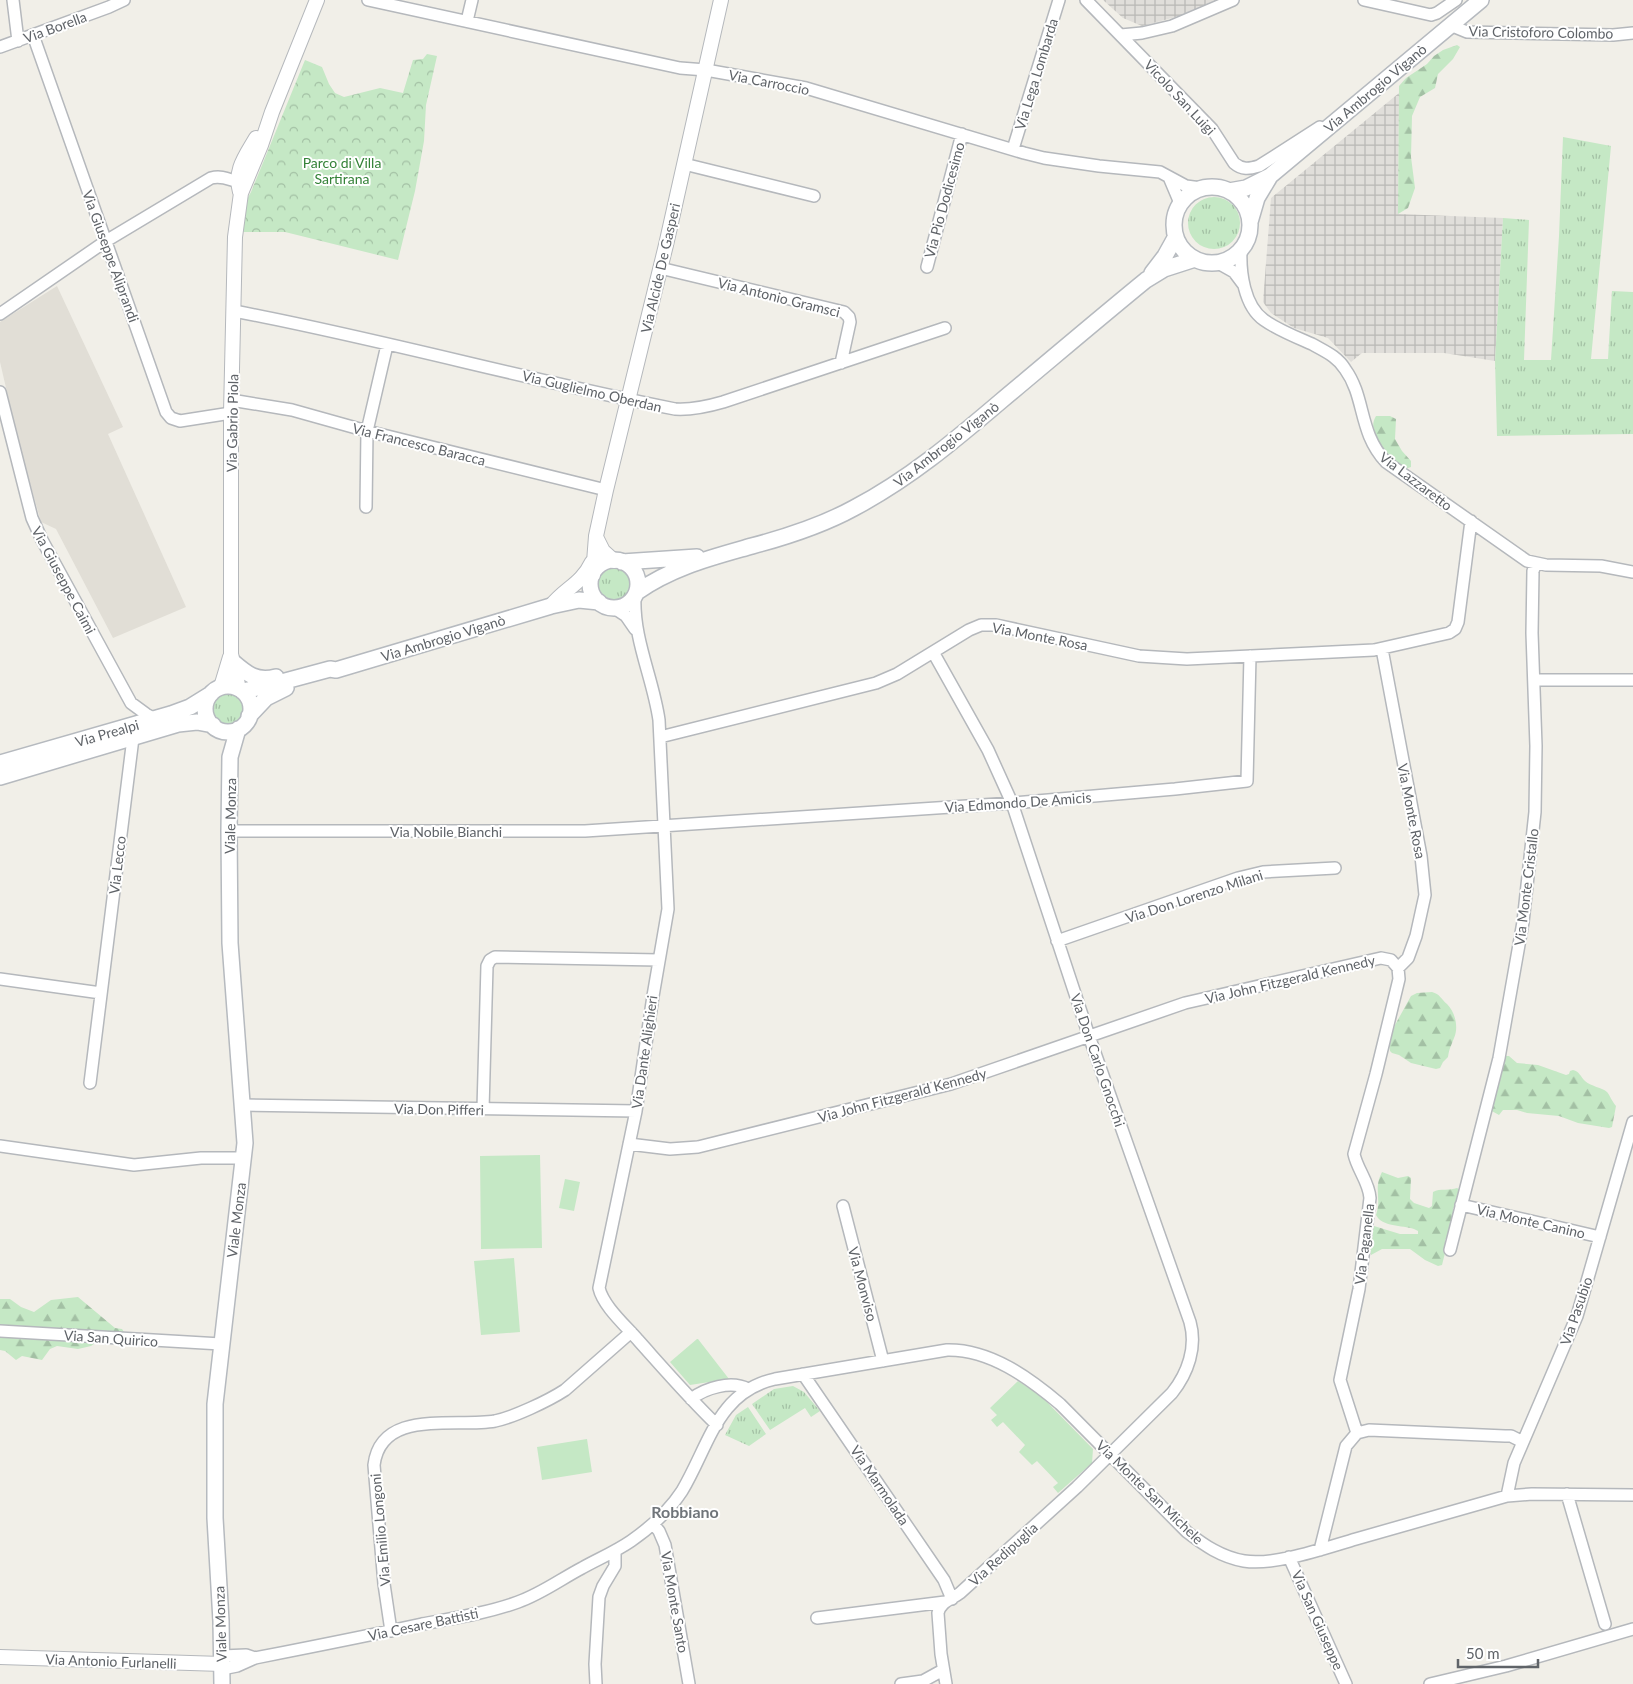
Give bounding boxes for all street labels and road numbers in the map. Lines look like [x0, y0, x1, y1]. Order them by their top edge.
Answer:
street label: Via Borella [21, 8, 89, 46]
street label: Via Lega Lombarda [1011, 16, 1061, 132]
street label: Via Cristoforo Colombo [1469, 22, 1614, 42]
street label: Via Ambrogio Viganò [1320, 40, 1430, 136]
street label: Vicolo San Luigi [1141, 56, 1219, 138]
street label: Via Carroccio [727, 66, 811, 98]
street label: Via Pio Dodicesimo [920, 140, 968, 260]
street label: Via Giuseppe Aliprandi [79, 188, 143, 324]
street label: Via Alcide De Gasperi [637, 201, 683, 335]
street label: Via Antonio Gramsci [716, 274, 842, 320]
street label: Via Guglielmo Oberdan [521, 367, 663, 415]
street label: Via Gabrio Piola [223, 374, 241, 472]
street label: Via Ambrogio Viganò [890, 398, 1002, 490]
street label: Via Francesco Baracca [351, 419, 487, 469]
street label: Via Lazzaretto [1376, 448, 1456, 514]
street label: Via Giuseppe Caimi [28, 523, 100, 637]
street label: Via Ambrogio Viganò [379, 611, 507, 665]
street label: Via Monte Rosa [991, 618, 1089, 654]
street label: Via Prealpi [73, 716, 141, 750]
street label: Via Monte Rosa [1394, 762, 1430, 860]
street label: Viale Monza [221, 778, 239, 854]
street label: Via Edmondo De Amicis [944, 788, 1092, 816]
street label: Via Nobile Bianchi [390, 823, 502, 840]
street label: Via Monte Cristallo [1510, 827, 1542, 947]
street label: Via Lecco [105, 835, 129, 895]
street label: Via Don Lorenzo Milani [1123, 866, 1265, 926]
street label: Via John Fitzgerald Kennedy [1203, 951, 1377, 1007]
street label: Via Don Carlo Gnocchi [1067, 991, 1129, 1129]
street label: Via Dante Alighieri [628, 994, 660, 1110]
street label: Via John Fitzgerald Kennedy [816, 1064, 989, 1126]
street label: Via Don Pifferi [394, 1100, 484, 1118]
street label: Viale Monza [223, 1181, 249, 1259]
street label: Via Monte Canino [1475, 1200, 1587, 1242]
street label: Via Paganella [1351, 1202, 1377, 1285]
street label: Via Monviso [845, 1245, 881, 1323]
street label: Via Pasubio [1556, 1274, 1596, 1348]
street label: Via San Quirico [63, 1326, 159, 1350]
street label: Via Monte San Michele [1093, 1436, 1207, 1548]
street label: Via Marmolada [847, 1442, 913, 1528]
street label: Via Emilio Longoni [367, 1473, 393, 1587]
street label: Via Redipuglia [965, 1519, 1041, 1589]
street label: Via Monte Santo [658, 1550, 692, 1654]
street label: Via San Giuseppe [1288, 1568, 1348, 1672]
street label: Viale Monza [210, 1586, 230, 1662]
street label: Via Cesare Battisti [366, 1604, 480, 1644]
street label: Via Antonio Furlanelli [45, 1650, 177, 1672]

